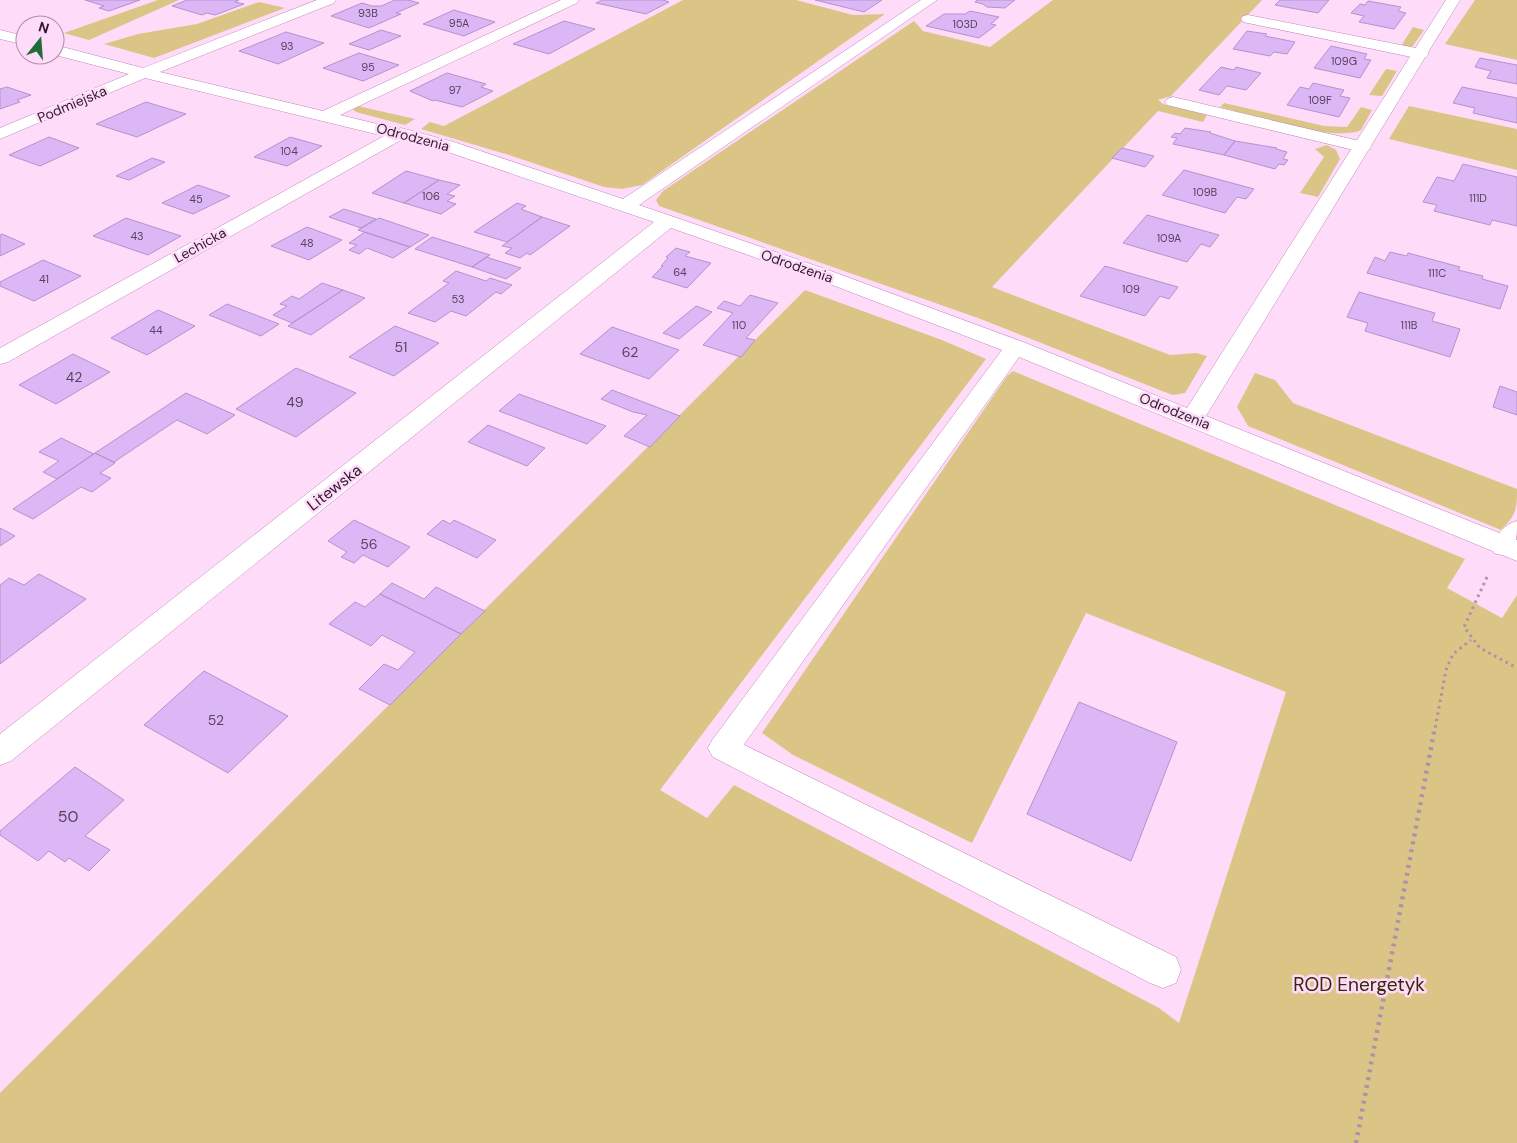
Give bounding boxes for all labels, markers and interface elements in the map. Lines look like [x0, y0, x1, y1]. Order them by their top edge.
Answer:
house number: 93B [358, 6, 378, 20]
north arrow [15, 15, 65, 65]
house number: 95A [449, 16, 469, 30]
text: N [36, 17, 51, 38]
house number: 103D [952, 17, 978, 31]
house number: 93 [280, 39, 294, 53]
house number: 109G [1331, 54, 1357, 68]
house number: 95 [361, 60, 375, 74]
street label: Podmiejska [35, 81, 109, 127]
house number: 97 [449, 83, 461, 97]
house number: 109F [1308, 93, 1332, 107]
street label: Odrodzenia [374, 119, 452, 155]
house number: 104 [280, 144, 298, 158]
house number: 109B [1193, 185, 1218, 199]
house number: 106 [422, 189, 440, 203]
house number: 111D [1469, 191, 1487, 205]
house number: 45 [189, 192, 203, 206]
street label: Lechicka [171, 223, 229, 267]
house number: 43 [130, 229, 144, 243]
house number: 109A [1157, 231, 1181, 245]
house number: 48 [300, 236, 314, 250]
street label: Odrodzenia [759, 245, 835, 287]
house number: 64 [673, 265, 687, 279]
house number: 111C [1428, 266, 1446, 280]
house number: 41 [39, 272, 49, 286]
house number: 109 [1122, 282, 1140, 296]
house number: 53 [451, 292, 465, 306]
house number: 110 [732, 318, 746, 332]
house number: 111B [1401, 318, 1418, 332]
house number: 44 [149, 323, 163, 337]
house number: 51 [395, 338, 407, 356]
house number: 62 [622, 343, 638, 361]
house number: 42 [66, 368, 82, 386]
street label: Odrodzenia [1137, 389, 1213, 433]
house number: 49 [286, 393, 304, 411]
street label: Litewska [303, 459, 366, 515]
house number: 56 [360, 535, 378, 553]
house number: 52 [208, 711, 224, 729]
house number: 50 [58, 806, 78, 827]
park label: ROD Energetyk [1293, 972, 1425, 997]

